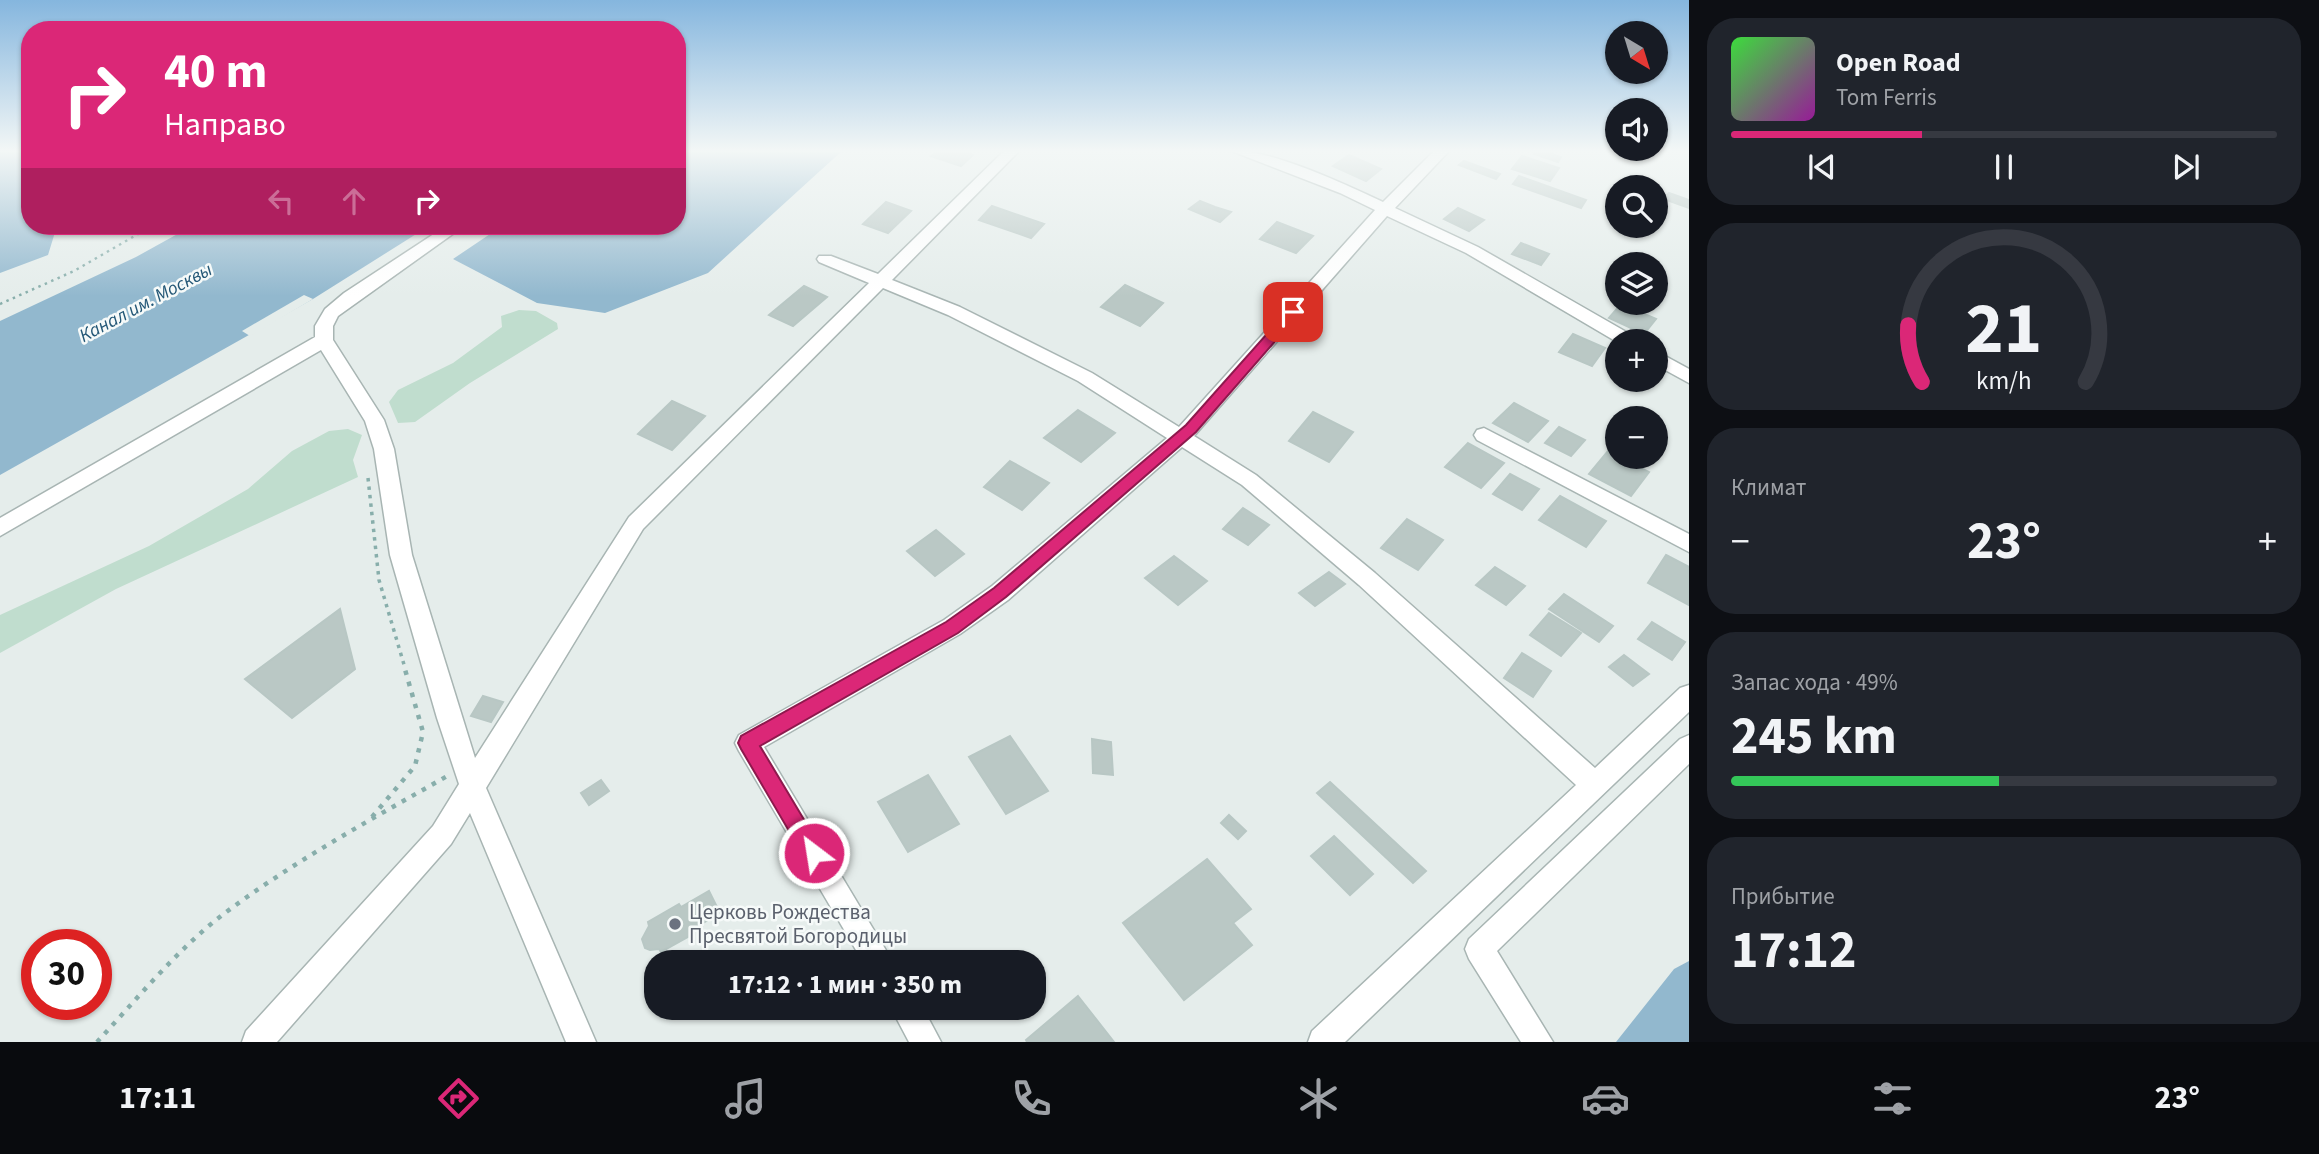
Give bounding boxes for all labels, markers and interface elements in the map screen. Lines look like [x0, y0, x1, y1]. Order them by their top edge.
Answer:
north arrow [1605, 21, 1668, 84]
map controls [1605, 21, 1668, 469]
text: 40 m [164, 37, 268, 107]
text: Open Road [1836, 44, 1961, 81]
icon: right [49, 49, 140, 140]
text: Tom Ferris [1836, 81, 1937, 114]
button: sound [1605, 98, 1668, 161]
text: Направо [164, 102, 286, 148]
icon: previous [1803, 148, 1841, 186]
icon: pause [1985, 148, 2023, 186]
icon: next [2167, 148, 2205, 186]
button: search [1605, 175, 1668, 238]
icon: left [262, 182, 300, 220]
icon: ahead [335, 182, 373, 220]
icon: right [408, 182, 446, 220]
button: layers [1605, 252, 1668, 315]
water label: Канал им. Москвы [75, 257, 217, 349]
text: 21 [1966, 278, 2042, 382]
pin [1263, 282, 1323, 342]
icon: arrive [1274, 293, 1312, 331]
button: + [1605, 329, 1668, 392]
text: km/h [1976, 363, 2032, 399]
button: − [1605, 406, 1668, 469]
text: Климат [1731, 471, 1806, 504]
text: 23° [1967, 505, 2041, 579]
text: − [1731, 515, 1750, 569]
text: + [2258, 515, 2277, 569]
text: Запас хода · 49% [1731, 666, 1898, 699]
text: 245 km [1731, 700, 1897, 774]
position arrow [777, 816, 851, 890]
text: Прибытие [1731, 880, 1835, 913]
place label: Церковь Рождества Пресвятой Богородицы [689, 897, 907, 951]
text: 17:12 [1731, 914, 1856, 988]
marker: Церковь Рождества Пресвятой Богородицы [667, 916, 683, 932]
speed limit sign: 30 [21, 929, 112, 1020]
text: 17:12 · 1 мин · 350 m [728, 966, 962, 1003]
icon: directions [434, 1074, 483, 1123]
icon: music [721, 1074, 770, 1123]
icon: phone [1007, 1074, 1056, 1123]
icon: climate [1294, 1074, 1343, 1123]
icon: car [1581, 1074, 1630, 1123]
icon: filters [1868, 1074, 1917, 1123]
text: 17:11 [119, 1075, 196, 1121]
text: 23° [2155, 1075, 2200, 1121]

